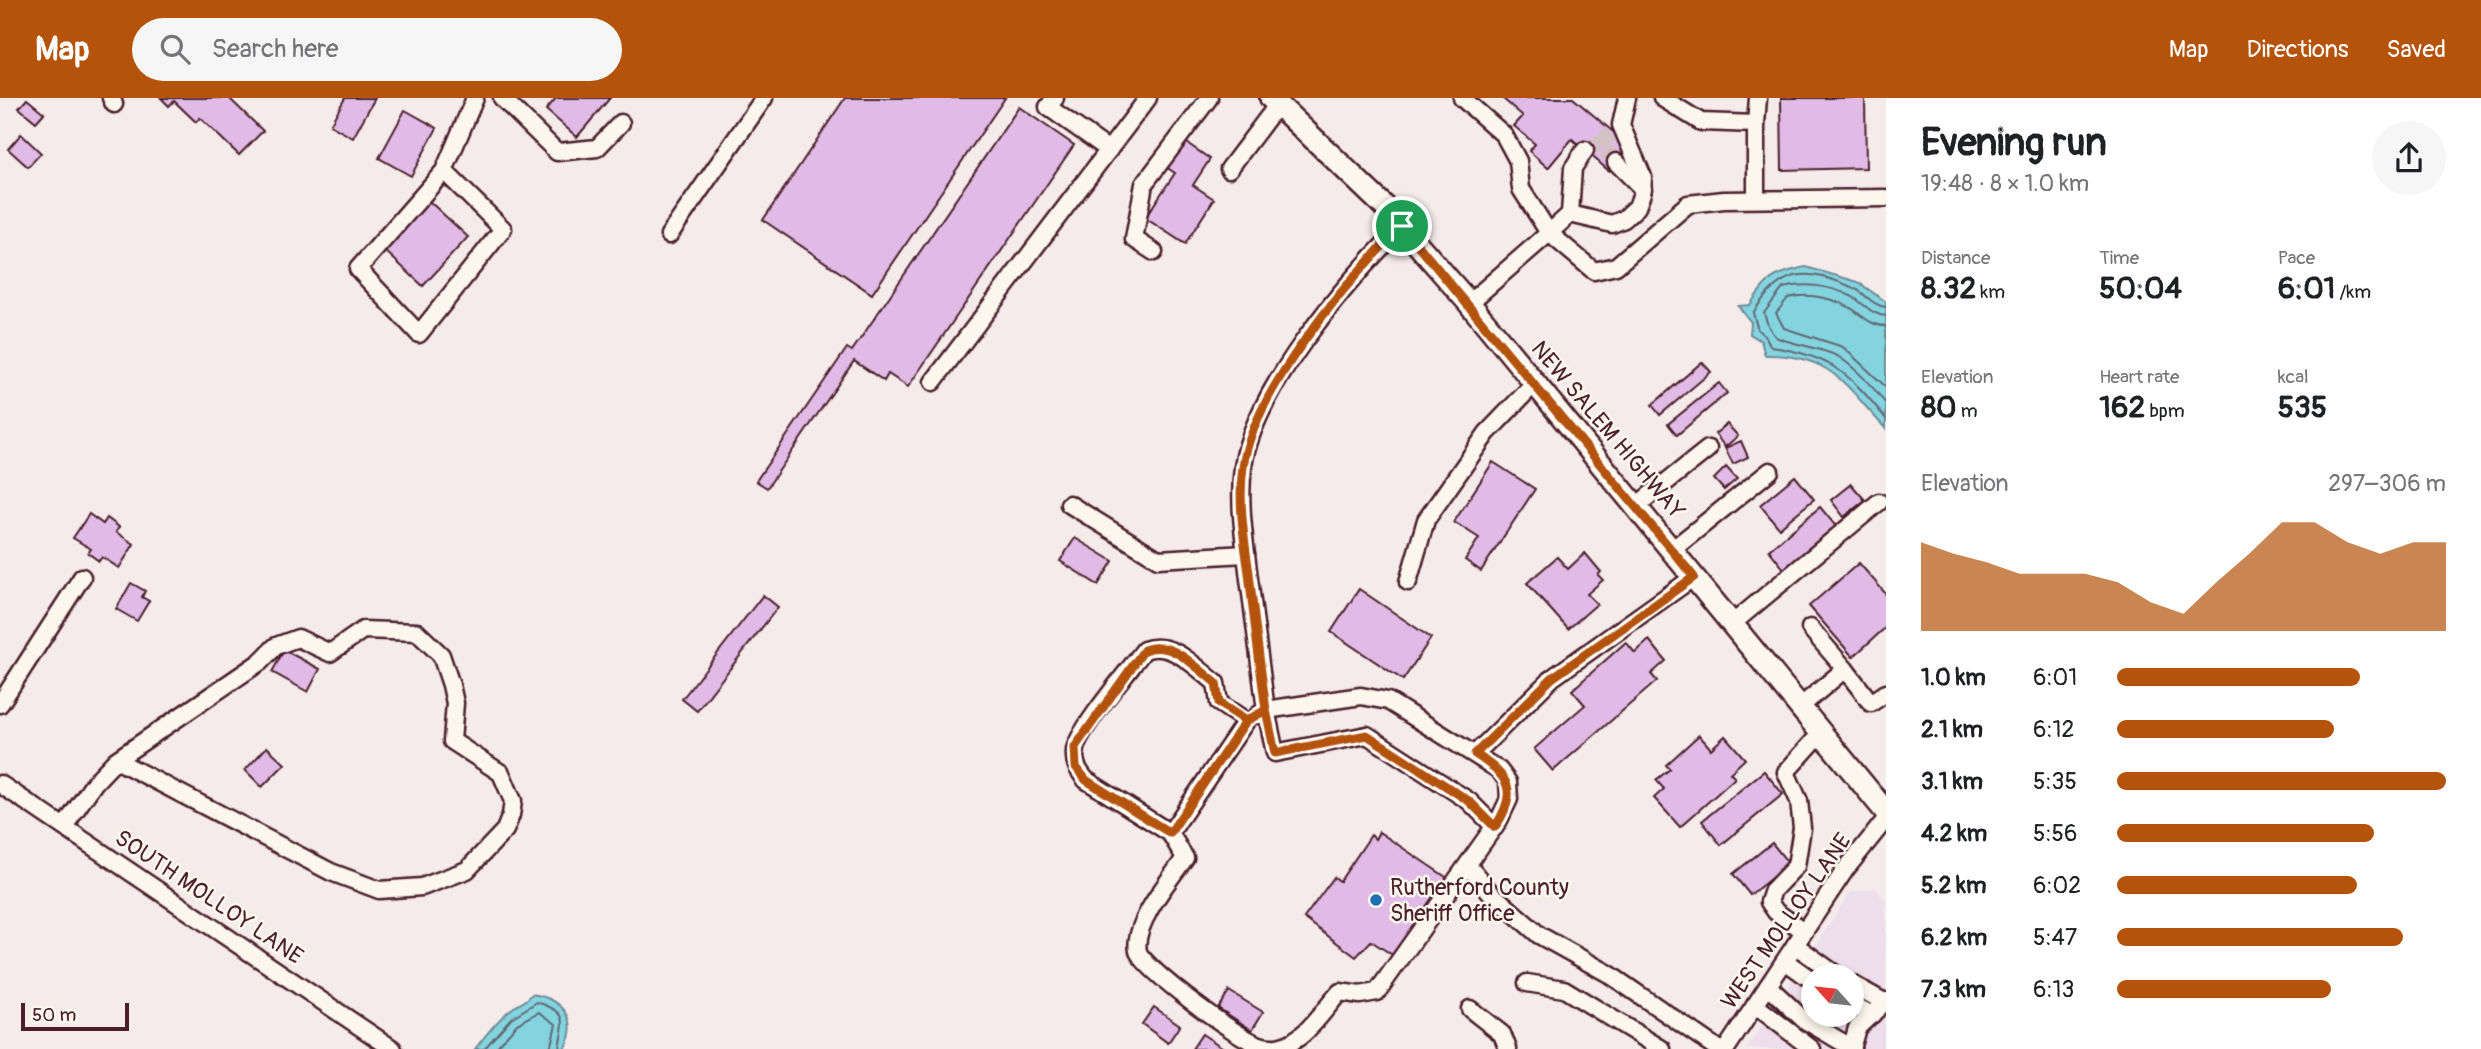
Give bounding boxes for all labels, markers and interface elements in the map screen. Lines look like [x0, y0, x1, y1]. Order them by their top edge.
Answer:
search box [132, 18, 622, 81]
text: Map [35, 29, 90, 70]
icon: search [156, 30, 194, 68]
text: Search here [212, 33, 339, 65]
text: Map [2169, 35, 2209, 64]
text: Directions [2247, 35, 2348, 64]
text: Saved [2386, 35, 2446, 64]
text: Evening run [1921, 119, 2107, 167]
button: share [2372, 121, 2446, 195]
text: 19:48 · 8 × 1.0 km [1921, 169, 2089, 198]
pin [1372, 196, 1432, 256]
icon: arrive [1383, 207, 1421, 245]
text: Distance [1921, 246, 1990, 270]
text: Time [2099, 246, 2139, 270]
text: Pace [2278, 246, 2315, 270]
text: 8.32 [1921, 270, 1976, 307]
text: 50:04 [2099, 270, 2182, 307]
text: 6:01 [2278, 270, 2335, 307]
text: km [1976, 280, 2005, 304]
text: /km [2335, 280, 2371, 304]
street label: NEW SALEM HIGHWAY [1525, 335, 1691, 525]
text: Elevation [1921, 365, 1993, 389]
text: Heart rate [2099, 365, 2179, 389]
text: kcal [2278, 365, 2309, 389]
text: 80 [1921, 389, 1957, 426]
text: 162 [2099, 389, 2145, 426]
text: 535 [2278, 389, 2327, 426]
text: m [1957, 399, 1978, 423]
text: bpm [2145, 399, 2185, 423]
text: Elevation [1921, 469, 2009, 498]
text: 297–306 m [2328, 469, 2446, 498]
text: 1.0 km [1921, 663, 1986, 692]
text: 6:01 [2033, 663, 2077, 692]
text: 2.1 km [1921, 715, 1983, 744]
text: 6:12 [2033, 715, 2074, 744]
text: 3.1 km [1921, 767, 1983, 796]
text: 5:35 [2033, 767, 2077, 796]
text: 4.2 km [1921, 819, 1987, 848]
text: 5:56 [2033, 819, 2077, 848]
street label: SOUTH MOLLOY LANE [109, 823, 309, 971]
street label: WEST MOLLOY LANE [1714, 827, 1858, 1015]
text: 5.2 km [1921, 871, 1986, 900]
text: 6:02 [2033, 871, 2081, 900]
place label: Rutherford County Sheriff Office [1390, 873, 1569, 928]
marker: Rutherford County Sheriff Office [1368, 892, 1384, 908]
text: 6.2 km [1921, 923, 1987, 952]
text: 5:47 [2033, 923, 2077, 952]
north arrow [1801, 964, 1864, 1027]
map controls [1801, 964, 1864, 1027]
text: 7.3 km [1921, 975, 1986, 1004]
text: 6:13 [2033, 975, 2074, 1004]
scale bar [21, 1000, 130, 1032]
text: 50 m [32, 1003, 76, 1027]

